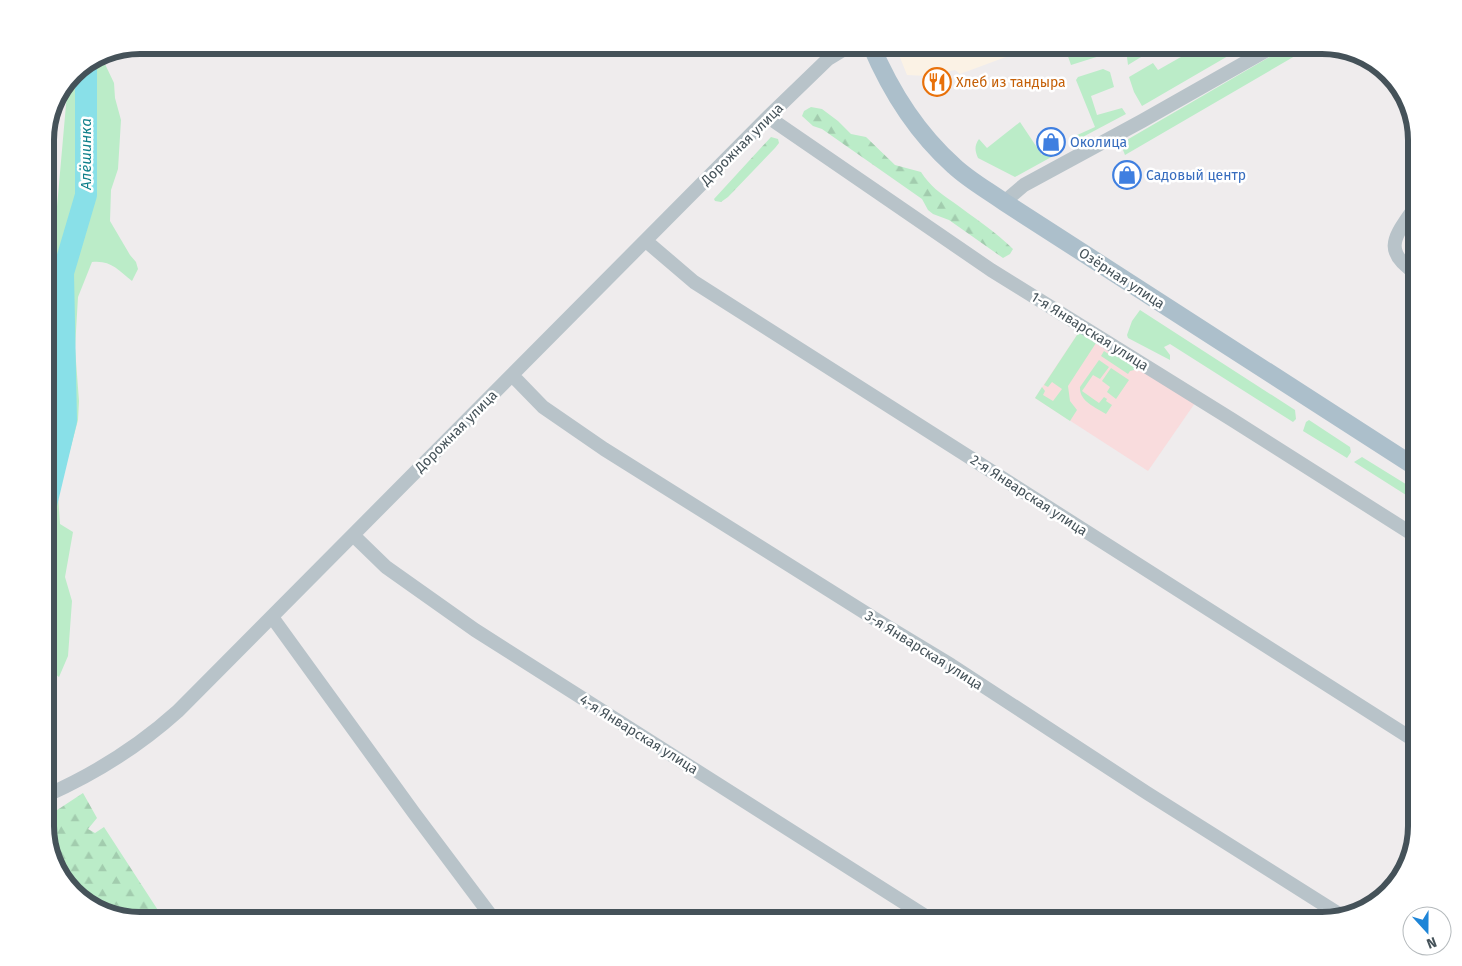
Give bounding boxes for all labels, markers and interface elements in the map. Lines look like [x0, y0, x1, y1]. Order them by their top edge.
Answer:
restaurant icon: Хлеб из тандыра [922, 67, 952, 97]
place label: Хлеб из тандыра [956, 74, 1066, 91]
street label: Дорожная улица [697, 100, 787, 190]
water label: Алёшинка [77, 118, 95, 191]
shop icon: Околица [1036, 127, 1066, 157]
place label: Околица [1070, 134, 1127, 151]
shop icon: Садовый центр [1112, 160, 1142, 190]
place label: Садовый центр [1146, 167, 1246, 184]
street label: Озёрная улица [1076, 244, 1168, 312]
street label: 1-я Январская улица [1028, 288, 1152, 374]
street label: Дорожная улица [411, 387, 501, 477]
street label: 2-я Январская улица [967, 451, 1090, 540]
street label: 3-я Январская улица [862, 607, 986, 694]
street label: 4-я Январская улица [576, 691, 701, 778]
north arrow [1402, 906, 1452, 956]
text: N [1424, 933, 1439, 952]

